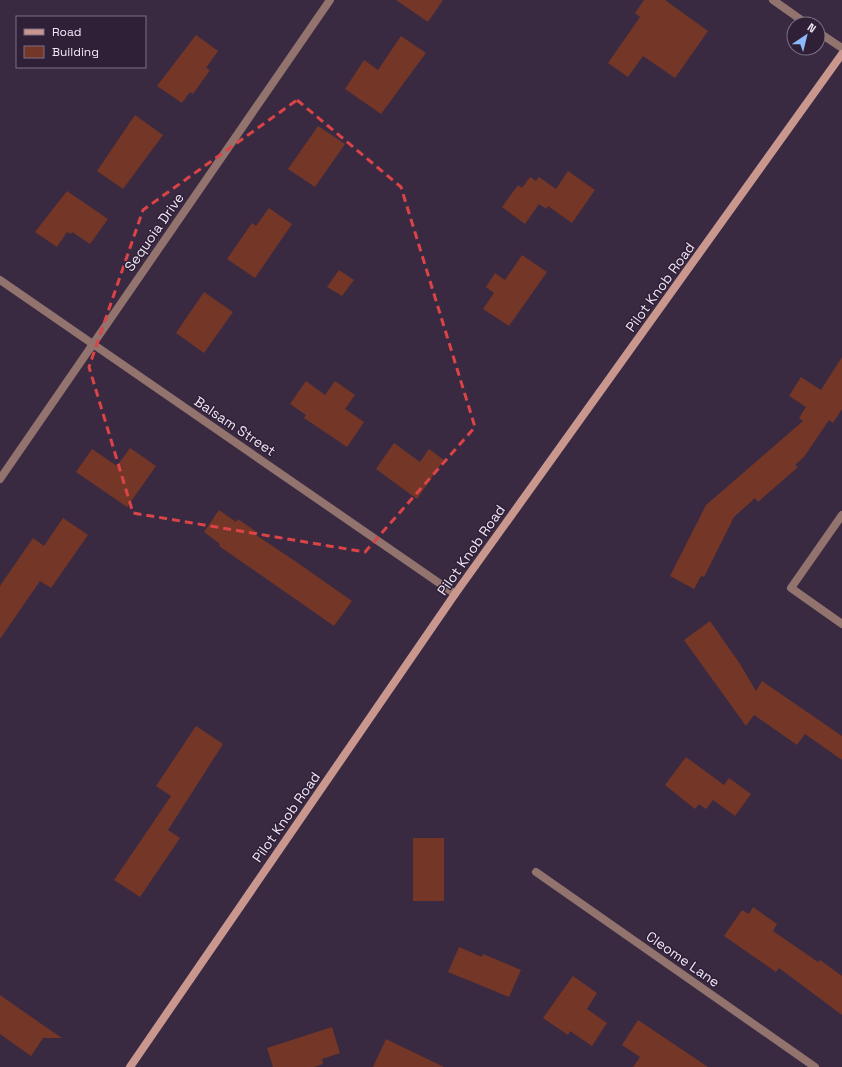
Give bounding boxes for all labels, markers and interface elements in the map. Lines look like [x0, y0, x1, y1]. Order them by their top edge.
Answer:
legend [16, 16, 146, 68]
north arrow [786, 16, 826, 56]
text: N [805, 20, 819, 36]
text: Road [52, 24, 81, 40]
text: Building [52, 44, 99, 60]
street label: Sequoia Drive [120, 189, 188, 275]
street label: Pilot Knob Road [621, 239, 699, 335]
street label: Balsam Street [191, 392, 279, 460]
street label: Pilot Knob Road [433, 501, 509, 599]
street label: Pilot Knob Road [248, 768, 324, 866]
street label: Cleome Lane [643, 927, 723, 991]

